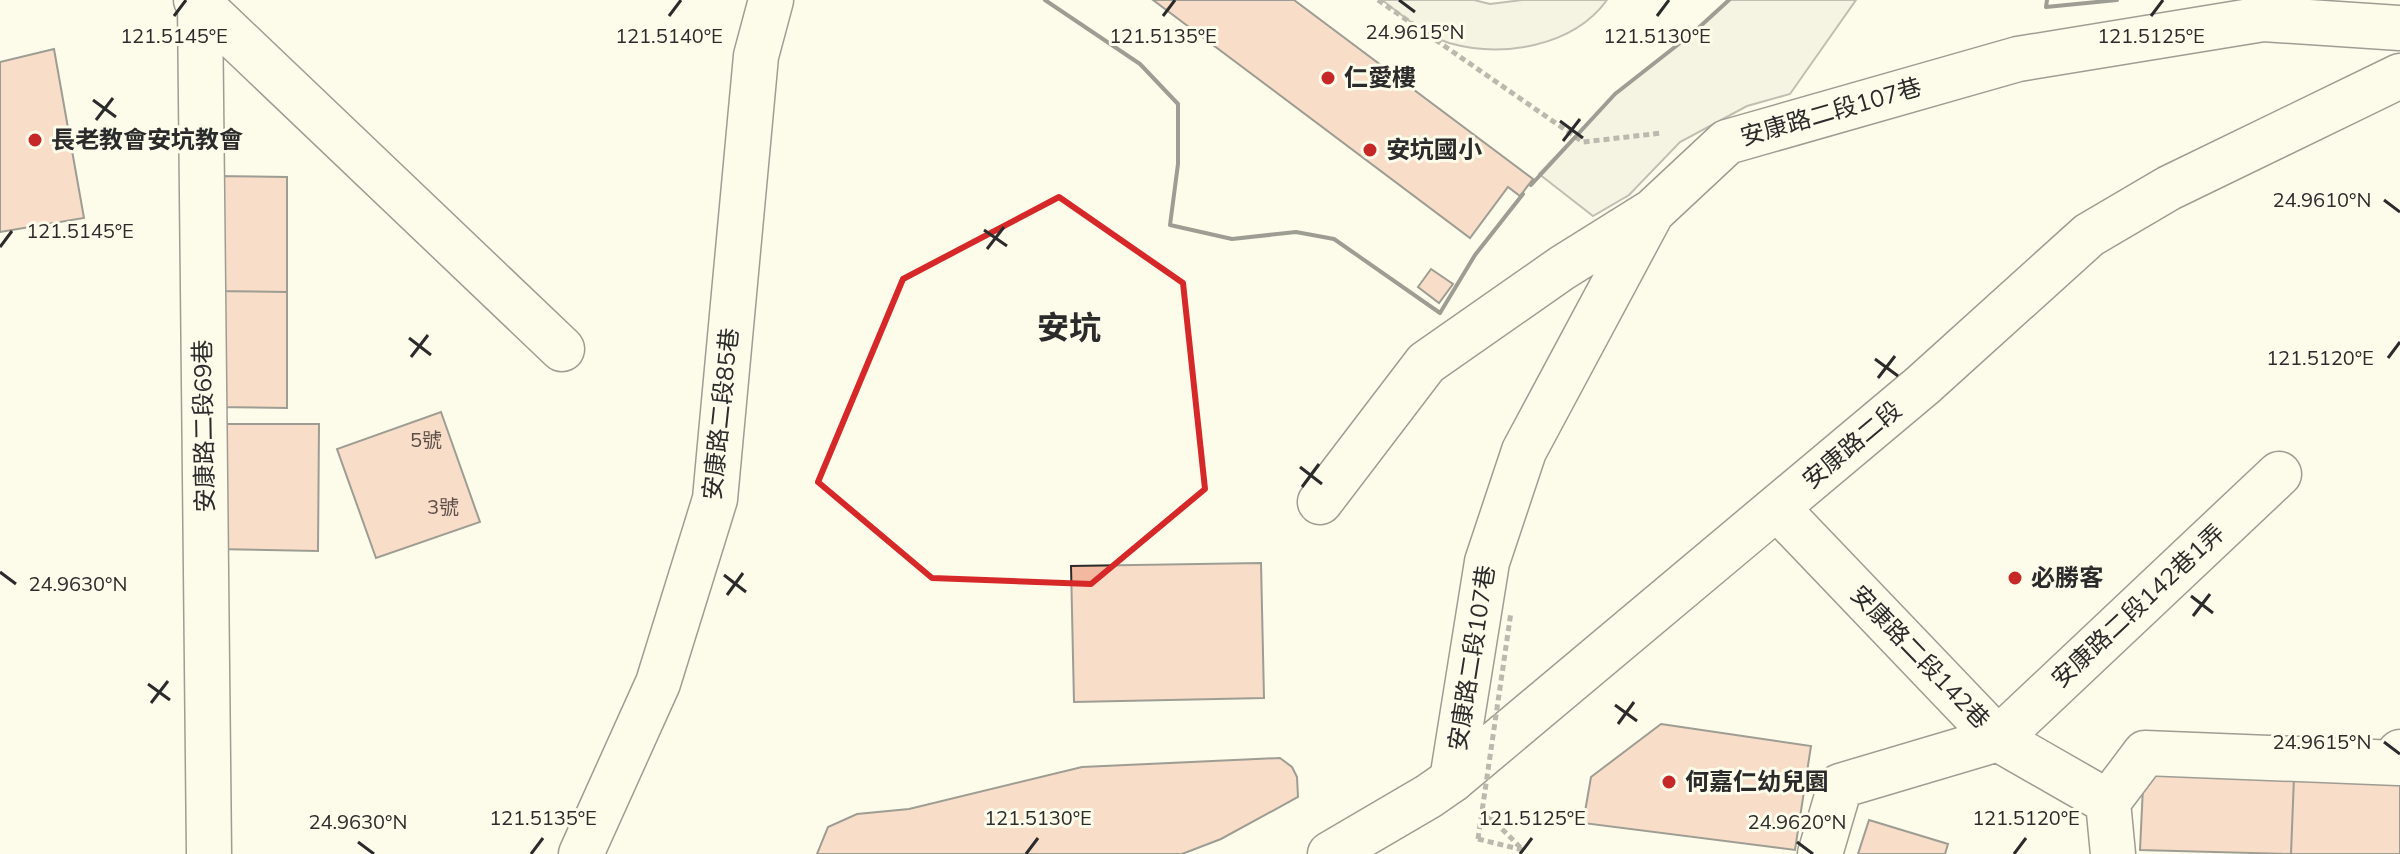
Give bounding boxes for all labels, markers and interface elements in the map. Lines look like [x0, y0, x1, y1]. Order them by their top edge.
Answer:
text: 24.9615°N [1366, 19, 1464, 44]
text: 121.5145°E [120, 23, 228, 48]
text: 121.5140°E [615, 23, 723, 48]
text: 121.5135°E [1109, 23, 1217, 48]
text: 121.5130°E [1603, 23, 1711, 48]
text: 121.5125°E [2097, 23, 2205, 48]
place label: 仁愛樓 [1344, 62, 1416, 92]
marker: 仁愛樓 [1319, 69, 1337, 87]
street label: 安康路二段107巷 [1737, 71, 1925, 151]
place label: 長老教會安坑教會 [51, 124, 243, 154]
marker: 長老教會安坑教會 [26, 131, 44, 149]
place label: 安坑國小 [1386, 134, 1482, 164]
marker: 安坑國小 [1361, 141, 1379, 159]
text: 24.9610°N [2273, 187, 2371, 212]
text: 121.5145°E [26, 218, 134, 243]
district label: 安坑 [1037, 307, 1101, 347]
street label: 安康路二段85巷 [696, 326, 744, 501]
street label: 安康路二段69巷 [186, 339, 220, 513]
text: 121.5120°E [2266, 345, 2374, 370]
street label: 安康路二段 [1796, 394, 1907, 494]
house number: 5號 [410, 427, 442, 452]
house number: 3號 [427, 494, 459, 519]
street label: 安康路二段142巷1弄 [2045, 517, 2230, 693]
place label: 必勝客 [2031, 562, 2103, 592]
street label: 安康路二段107巷 [1442, 563, 1500, 753]
marker: 必勝客 [2006, 569, 2024, 587]
text: 24.9630°N [29, 571, 127, 596]
street label: 安康路二段142巷 [1845, 579, 1997, 734]
text: 24.9615°N [2273, 729, 2371, 754]
place label: 何嘉仁幼兒園 [1685, 766, 1829, 796]
marker: 何嘉仁幼兒園 [1660, 773, 1678, 791]
text: 121.5135°E [489, 805, 597, 830]
text: 121.5130°E [984, 805, 1092, 830]
text: 121.5125°E [1478, 805, 1586, 830]
text: 121.5120°E [1972, 805, 2080, 830]
text: 24.9630°N [309, 809, 407, 834]
text: 24.9620°N [1748, 809, 1846, 834]

